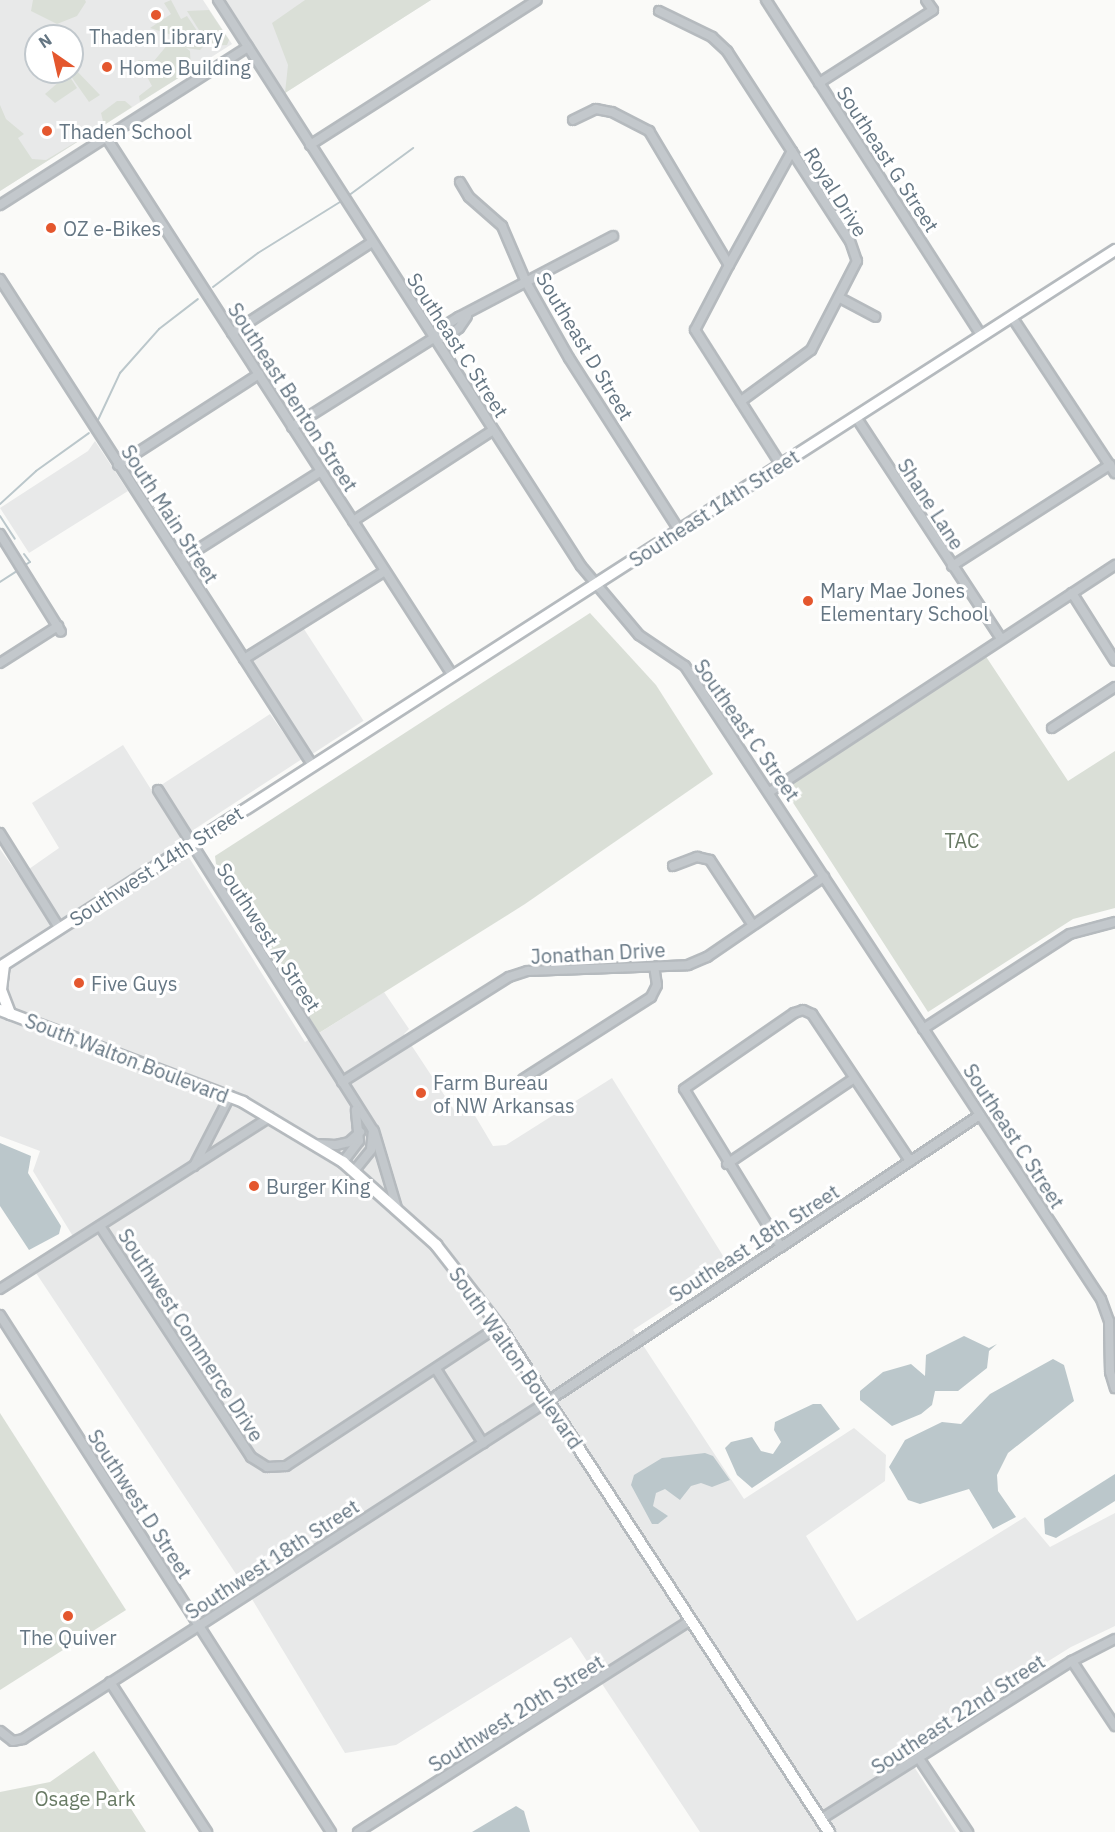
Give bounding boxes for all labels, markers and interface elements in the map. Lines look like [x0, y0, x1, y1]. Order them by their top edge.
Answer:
marker: Thaden Library [149, 8, 163, 22]
north arrow [24, 24, 84, 84]
place label: Thaden Library [89, 24, 223, 48]
text: N [35, 29, 55, 52]
place label: Home Building [119, 55, 251, 79]
marker: Home Building [100, 60, 114, 74]
street label: Southeast G Street [832, 82, 944, 236]
place label: Thaden School [59, 119, 192, 143]
marker: Thaden School [40, 124, 54, 138]
street label: Royal Drive [799, 143, 873, 241]
place label: OZ e-Bikes [63, 216, 161, 240]
marker: OZ e-Bikes [44, 221, 58, 235]
street label: Southeast C Street [402, 268, 514, 422]
street label: Southeast D Street [531, 268, 639, 424]
street label: Southeast Benton Street [223, 298, 363, 496]
street label: South Main Street [116, 440, 224, 588]
street label: Southeast 14th Street [625, 444, 803, 572]
street label: Shane Lane [893, 454, 969, 554]
place label: Mary Mae Jones Elementary School [820, 578, 989, 625]
marker: Mary Mae Jones Elementary School [801, 594, 815, 608]
street label: Southeast C Street [689, 654, 805, 806]
street label: Southwest 14th Street [65, 801, 247, 931]
park label: TAC [944, 828, 980, 852]
street label: Southwest A Street [212, 858, 326, 1016]
street label: Jonathan Drive [530, 937, 666, 969]
place label: Five Guys [91, 971, 177, 995]
marker: Five Guys [72, 976, 86, 990]
street label: South Walton Boulevard [22, 1008, 232, 1108]
street label: Southeast C Street [958, 1059, 1070, 1213]
place label: Farm Bureau of NW Arkansas [433, 1070, 575, 1117]
marker: Farm Bureau of NW Arkansas [414, 1086, 428, 1100]
place label: Burger King [266, 1174, 370, 1198]
marker: Burger King [247, 1179, 261, 1193]
street label: Southeast 18th Street [665, 1179, 843, 1307]
street label: Southwest Commerce Drive [113, 1224, 269, 1446]
street label: South Walton Boulevard [444, 1263, 588, 1453]
street label: Southwest D Street [83, 1425, 197, 1583]
street label: Southwest 18th Street [181, 1494, 363, 1624]
marker: The Quiver [61, 1609, 75, 1623]
place label: The Quiver [19, 1625, 117, 1649]
street label: Southwest 20th Street [424, 1649, 608, 1777]
street label: Southeast 22nd Street [867, 1649, 1049, 1779]
park label: Osage Park [34, 1786, 136, 1810]

